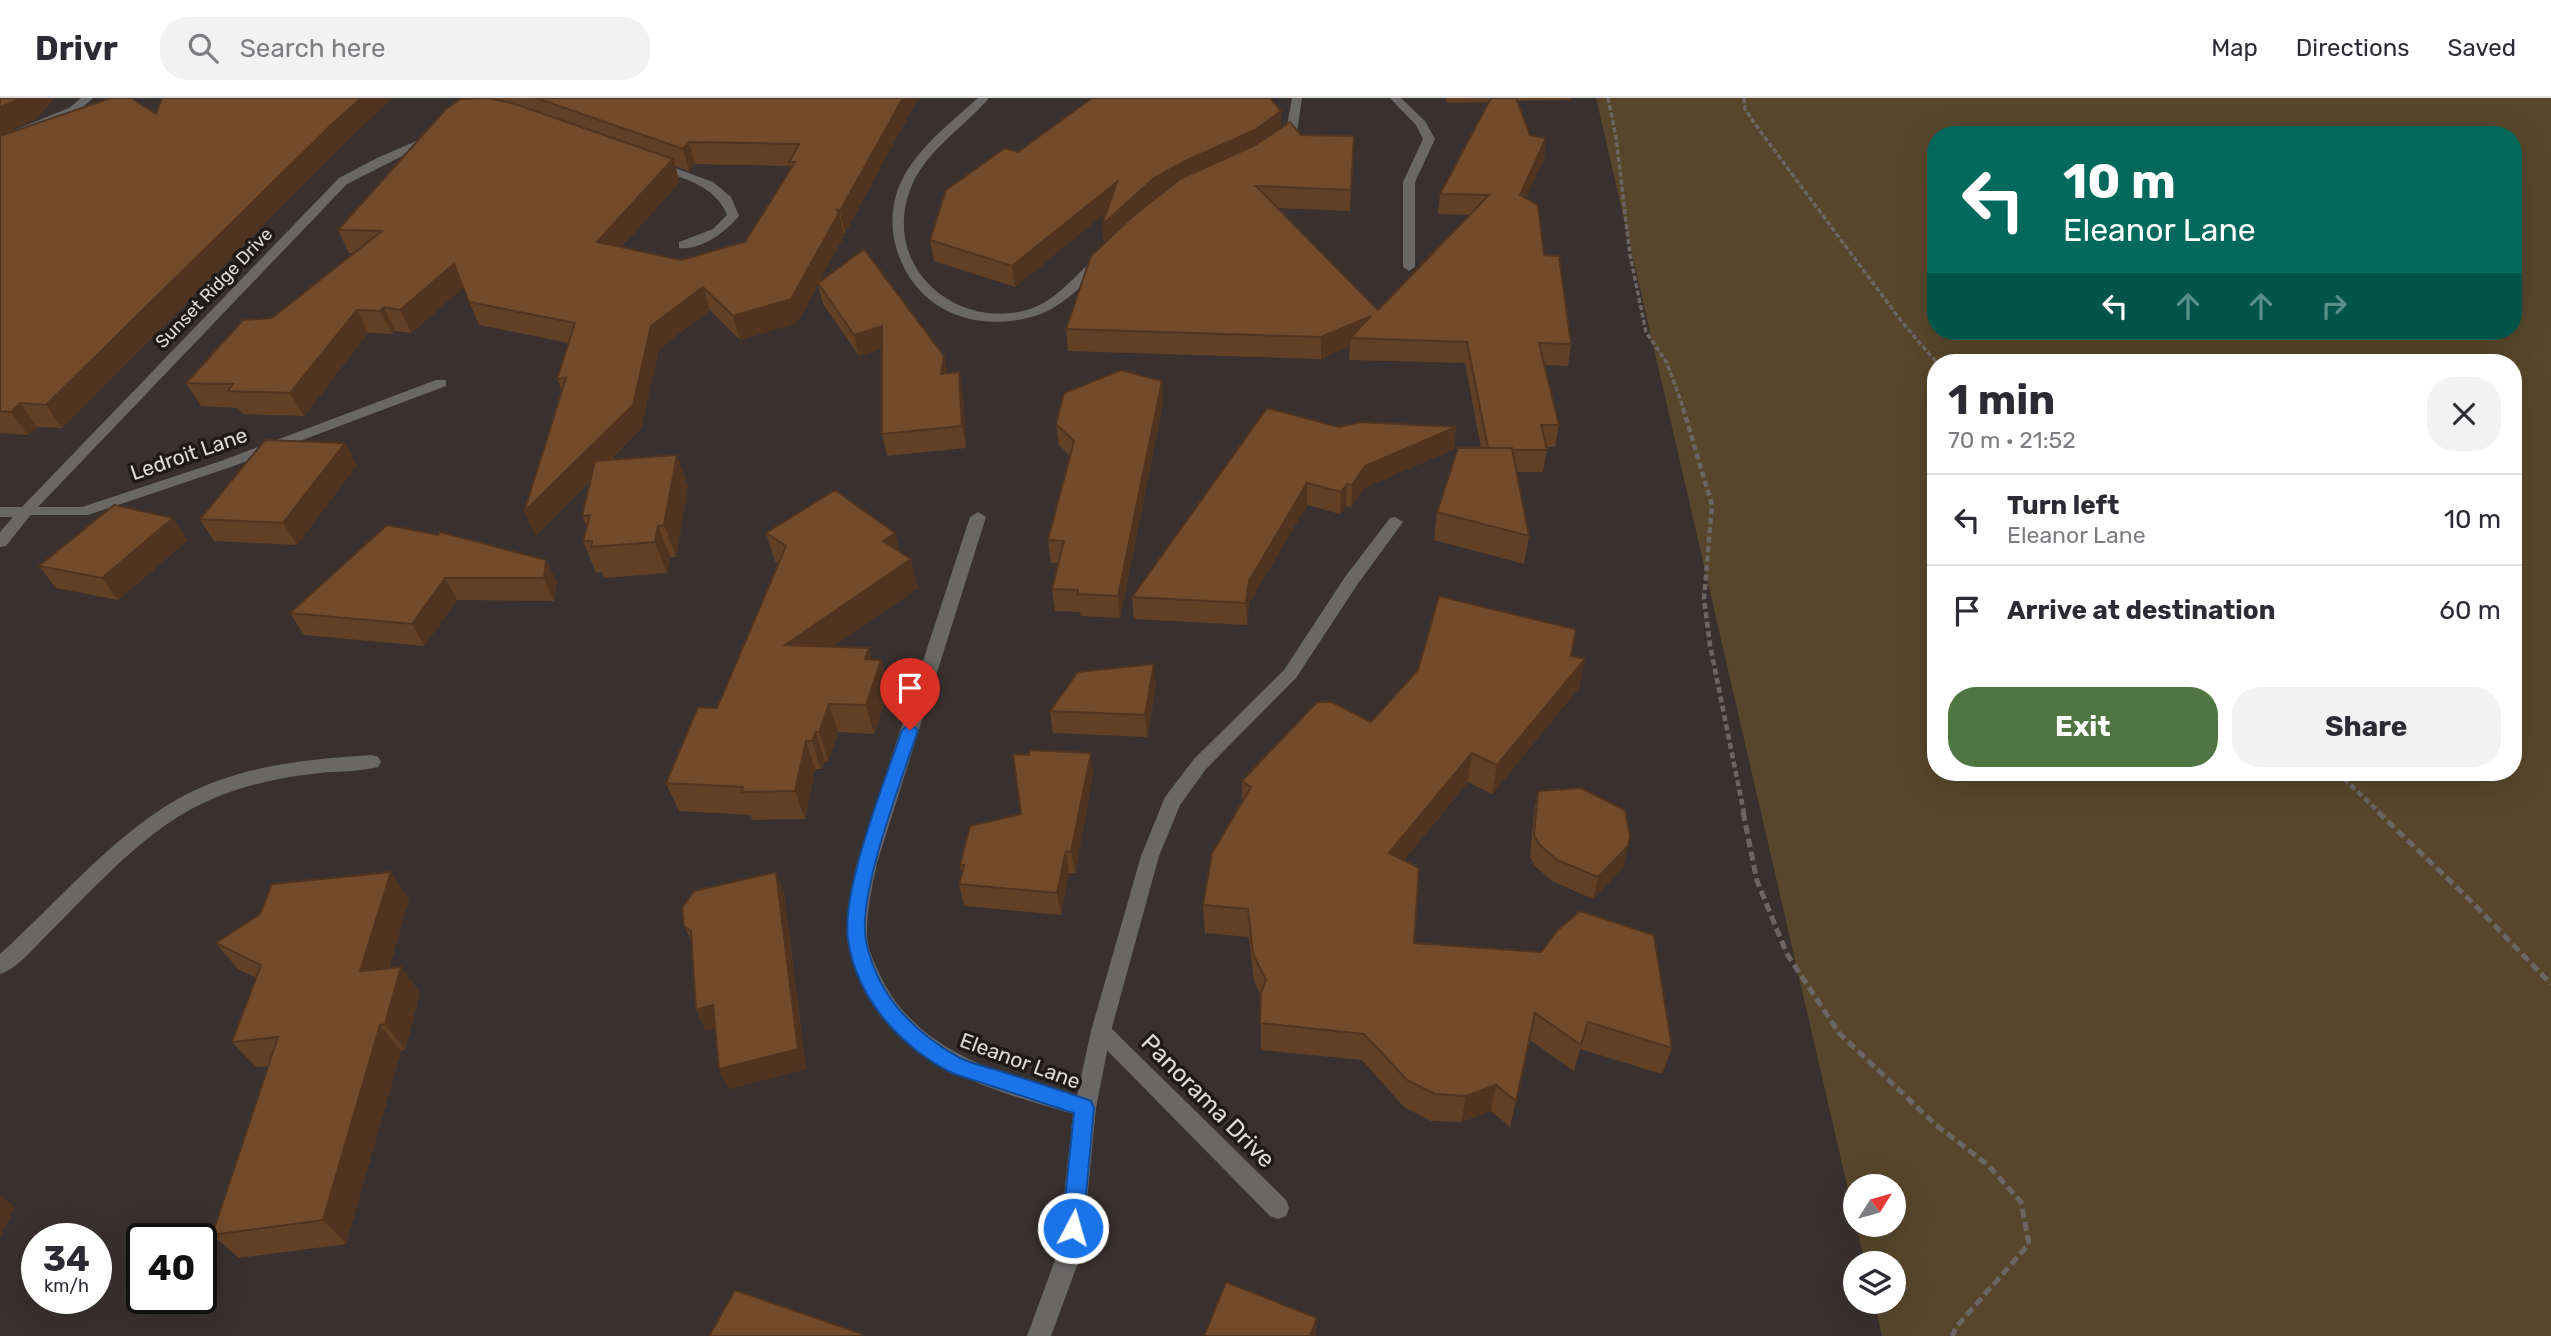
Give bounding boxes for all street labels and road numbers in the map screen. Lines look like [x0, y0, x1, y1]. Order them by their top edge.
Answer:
street label: Sunset Ridge Drive [151, 223, 277, 353]
street label: Ledroit Lane [127, 422, 251, 485]
street label: Eleanor Lane [956, 1027, 1084, 1094]
street label: Panorama Drive [1135, 1028, 1281, 1174]

